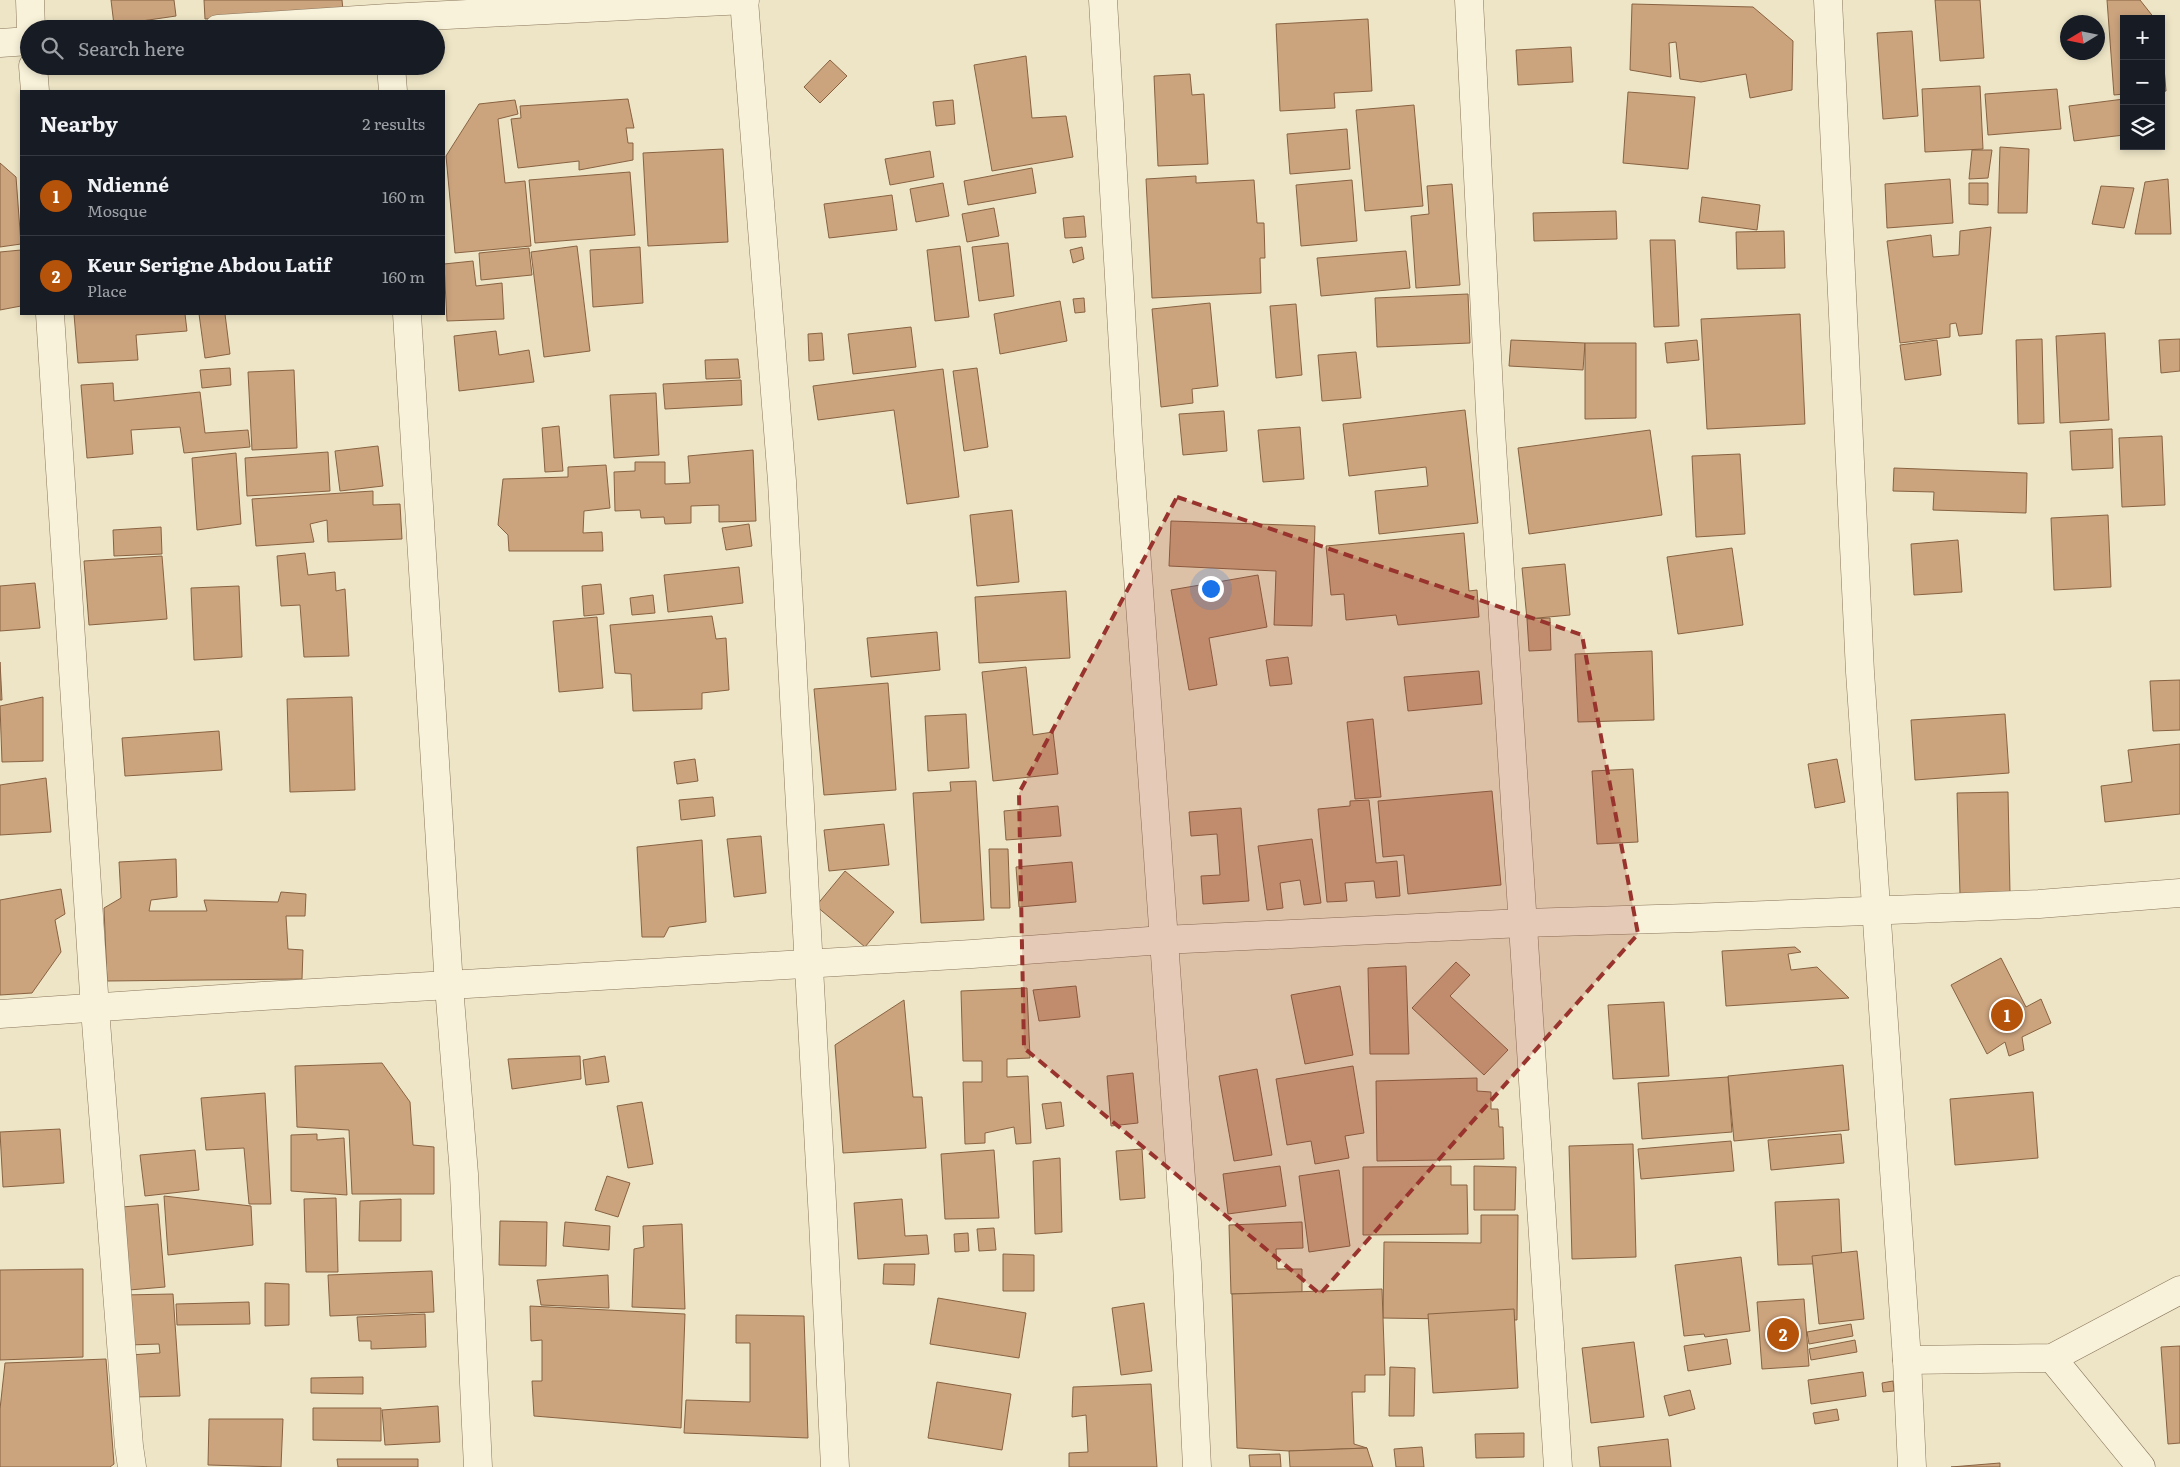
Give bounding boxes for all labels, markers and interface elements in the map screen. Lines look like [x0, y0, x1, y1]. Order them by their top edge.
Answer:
north arrow [2060, 15, 2105, 60]
map controls [2120, 15, 2165, 150]
button: + [2120, 15, 2165, 60]
search box [20, 20, 445, 75]
icon: search [38, 34, 66, 62]
text: Search here [78, 34, 185, 62]
button: − [2120, 60, 2165, 105]
button: layers [2120, 105, 2165, 150]
text: Nearby [40, 107, 118, 138]
text: 2 results [362, 111, 425, 135]
text: Ndienné [87, 170, 169, 198]
text: 1 [53, 184, 59, 208]
text: 160 m [382, 184, 425, 208]
text: Mosque [87, 198, 147, 222]
text: Keur Serigne Abdou Latif [87, 250, 331, 278]
text: 2 [52, 264, 60, 288]
text: 160 m [382, 264, 425, 288]
text: Place [87, 278, 127, 302]
your location [1198, 576, 1224, 602]
pin: 1 [1991, 996, 2023, 1034]
pin: 2 [1767, 1315, 1799, 1353]

